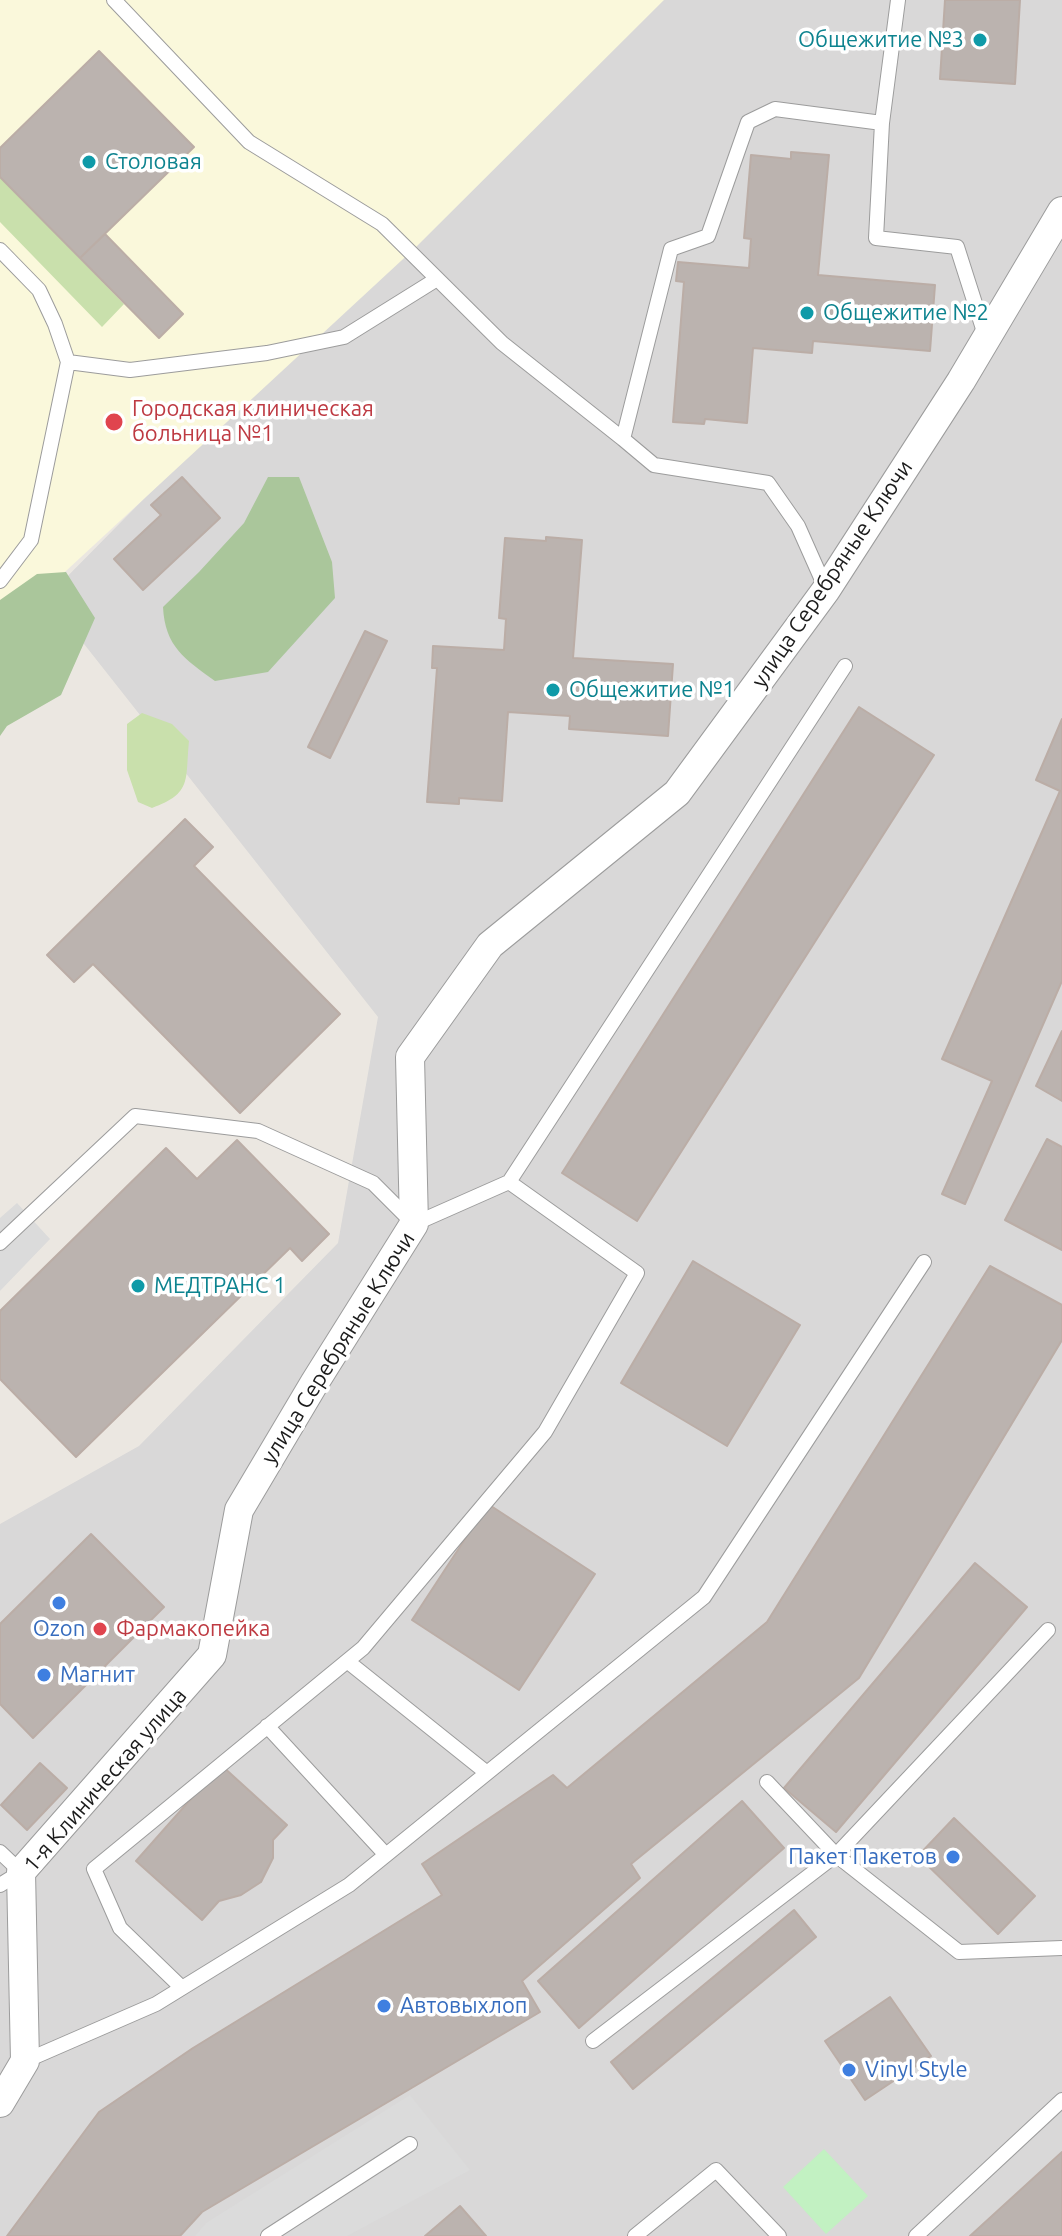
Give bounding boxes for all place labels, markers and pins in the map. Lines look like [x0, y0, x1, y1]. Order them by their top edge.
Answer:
place label: Общежитие №3 [798, 27, 964, 53]
marker: Общежитие №3 [971, 31, 989, 49]
place label: Столовая [105, 149, 202, 175]
marker: Столовая [80, 153, 98, 171]
place label: Общежитие №2 [823, 300, 989, 326]
marker: Общежитие №2 [798, 304, 816, 322]
place label: Городская клиническая больница №1 [132, 396, 374, 448]
marker: Городская клиническая больница №1 [103, 411, 125, 433]
place label: Общежитие №1 [569, 677, 735, 703]
marker: Общежитие №1 [544, 681, 562, 699]
place label: МЕДТРАНС 1 [154, 1273, 286, 1299]
marker: МЕДТРАНС 1 [129, 1277, 147, 1295]
marker: Ozon [50, 1594, 68, 1612]
place label: Ozon [33, 1616, 85, 1642]
place label: Фармакопейка [116, 1616, 270, 1642]
marker: Фармакопейка [91, 1620, 109, 1638]
place label: Магнит [60, 1662, 135, 1688]
marker: Магнит [35, 1666, 53, 1684]
place label: Пакет Пакетов [788, 1844, 937, 1870]
marker: Пакет Пакетов [944, 1848, 962, 1866]
place label: Автовыхлоп [400, 1993, 527, 2019]
marker: Автовыхлоп [375, 1997, 393, 2015]
place label: Vinyl Style [865, 2057, 968, 2083]
marker: Vinyl Style [840, 2061, 858, 2079]

